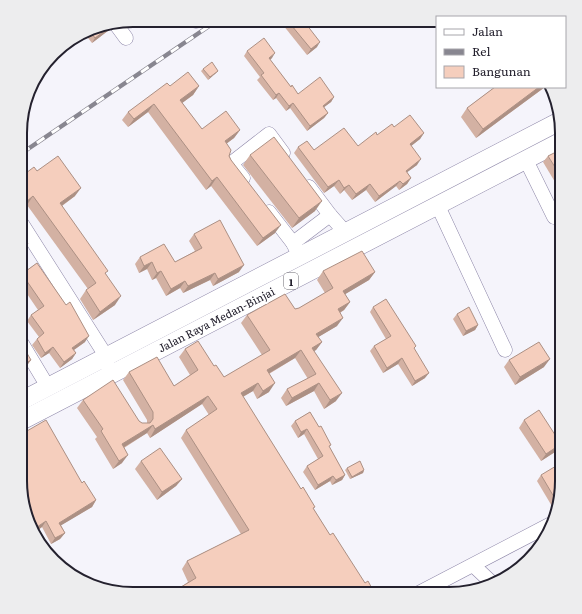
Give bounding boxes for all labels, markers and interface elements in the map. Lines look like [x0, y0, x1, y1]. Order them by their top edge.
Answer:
legend [436, 16, 566, 88]
text: Jalan [472, 22, 503, 40]
text: Rel [472, 42, 490, 60]
text: Bangunan [472, 62, 531, 80]
road number: 1 [284, 273, 298, 289]
street label: Jalan Raya Medan-Binjai [155, 282, 277, 355]

